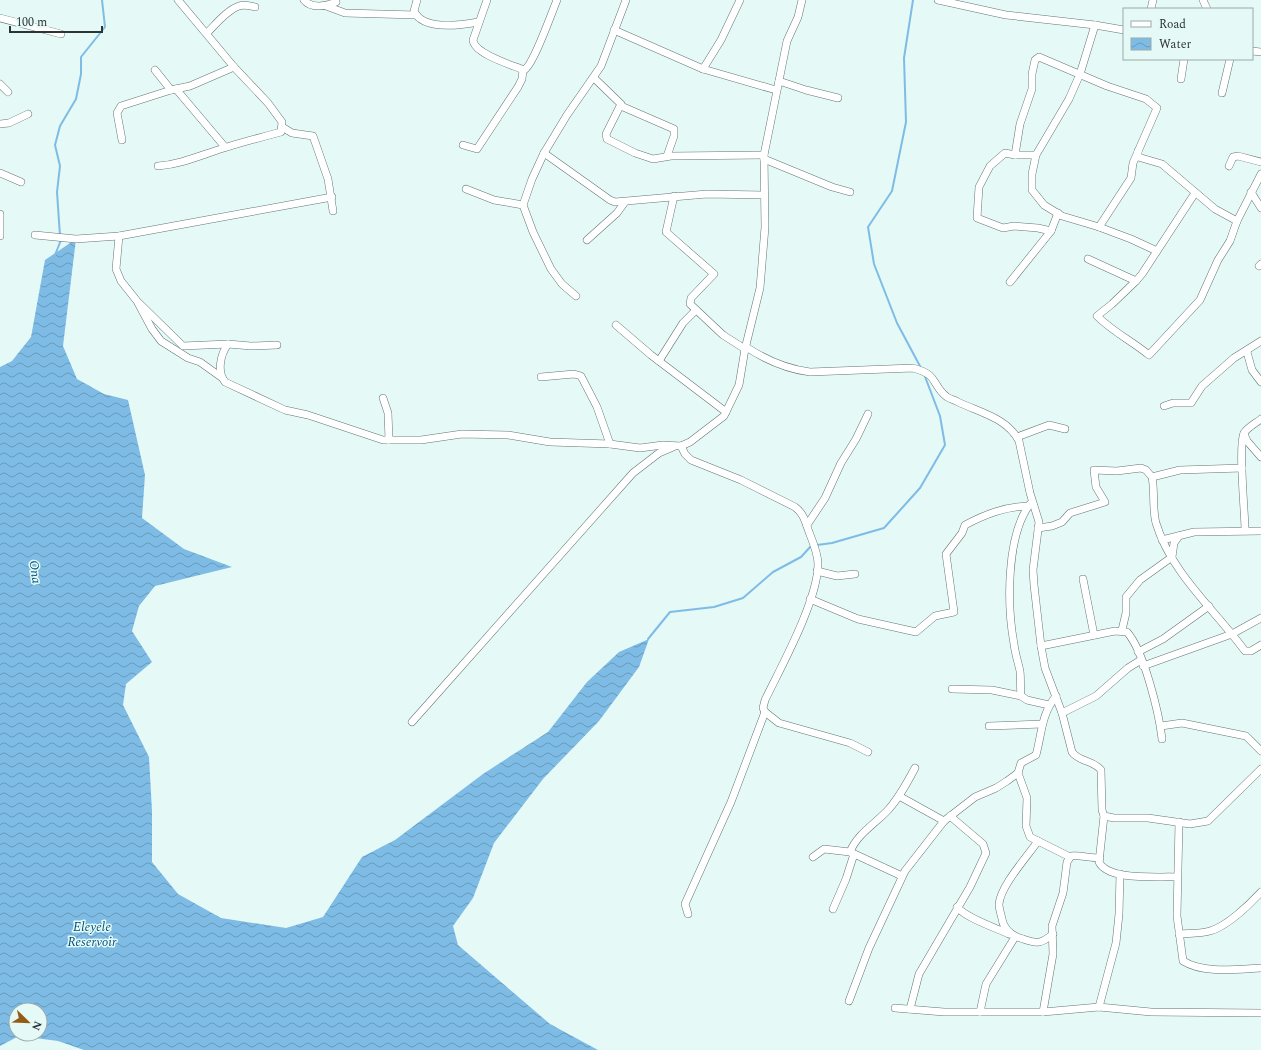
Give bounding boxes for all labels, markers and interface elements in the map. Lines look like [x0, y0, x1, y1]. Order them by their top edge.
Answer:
scale bar [10, 8, 102, 34]
legend [1123, 8, 1253, 60]
text: 100 m [16, 13, 47, 32]
text: Road [1159, 15, 1186, 34]
text: Water [1159, 35, 1191, 54]
water label: Ona [23, 559, 47, 585]
water label: Eleyele Reservoir [68, 917, 117, 952]
north arrow [8, 1002, 48, 1042]
text: N [27, 1018, 46, 1033]

